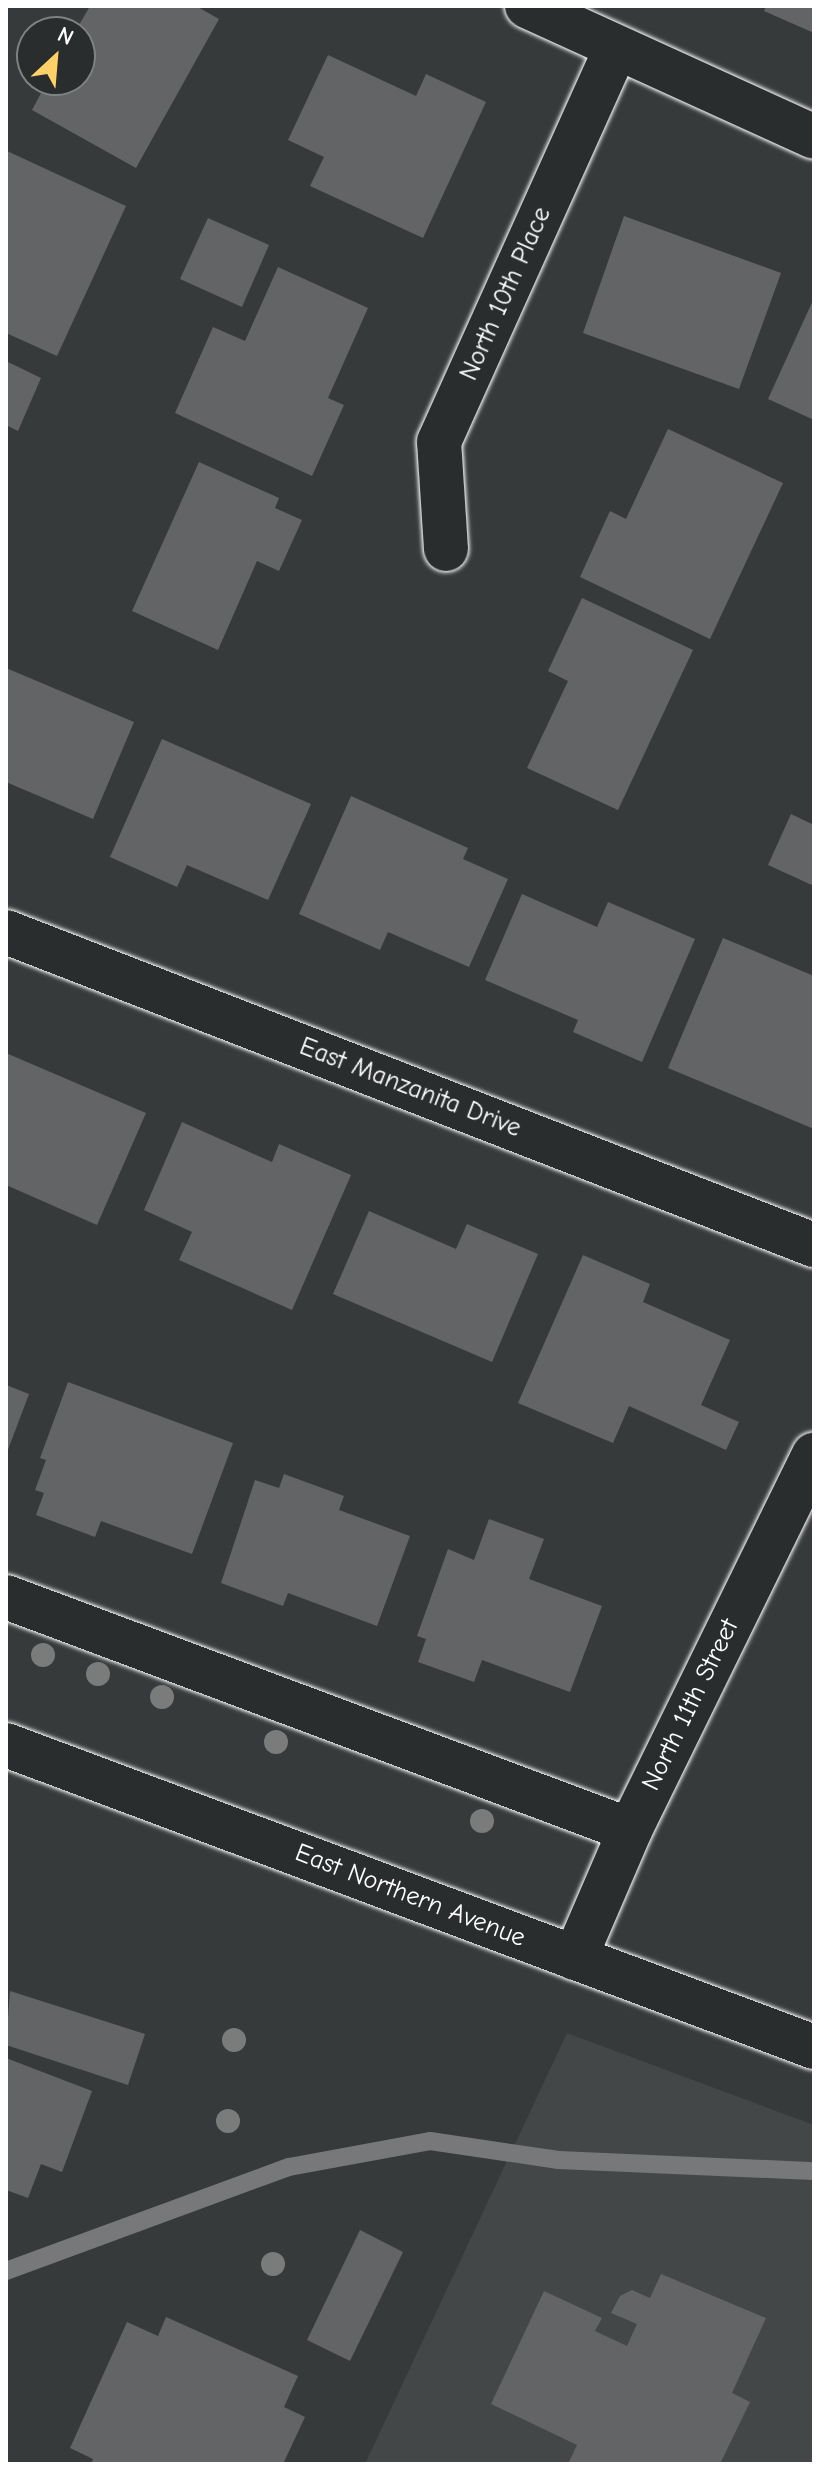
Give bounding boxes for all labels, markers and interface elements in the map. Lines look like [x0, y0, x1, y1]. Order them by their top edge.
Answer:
north arrow [16, 16, 96, 96]
text: N [53, 21, 78, 51]
street label: North 10th Place [454, 202, 558, 386]
street label: East Manzanita Drive [295, 1031, 525, 1145]
street label: North 11th Street [636, 1614, 746, 1796]
street label: East Northern Avenue [290, 1838, 530, 1954]

